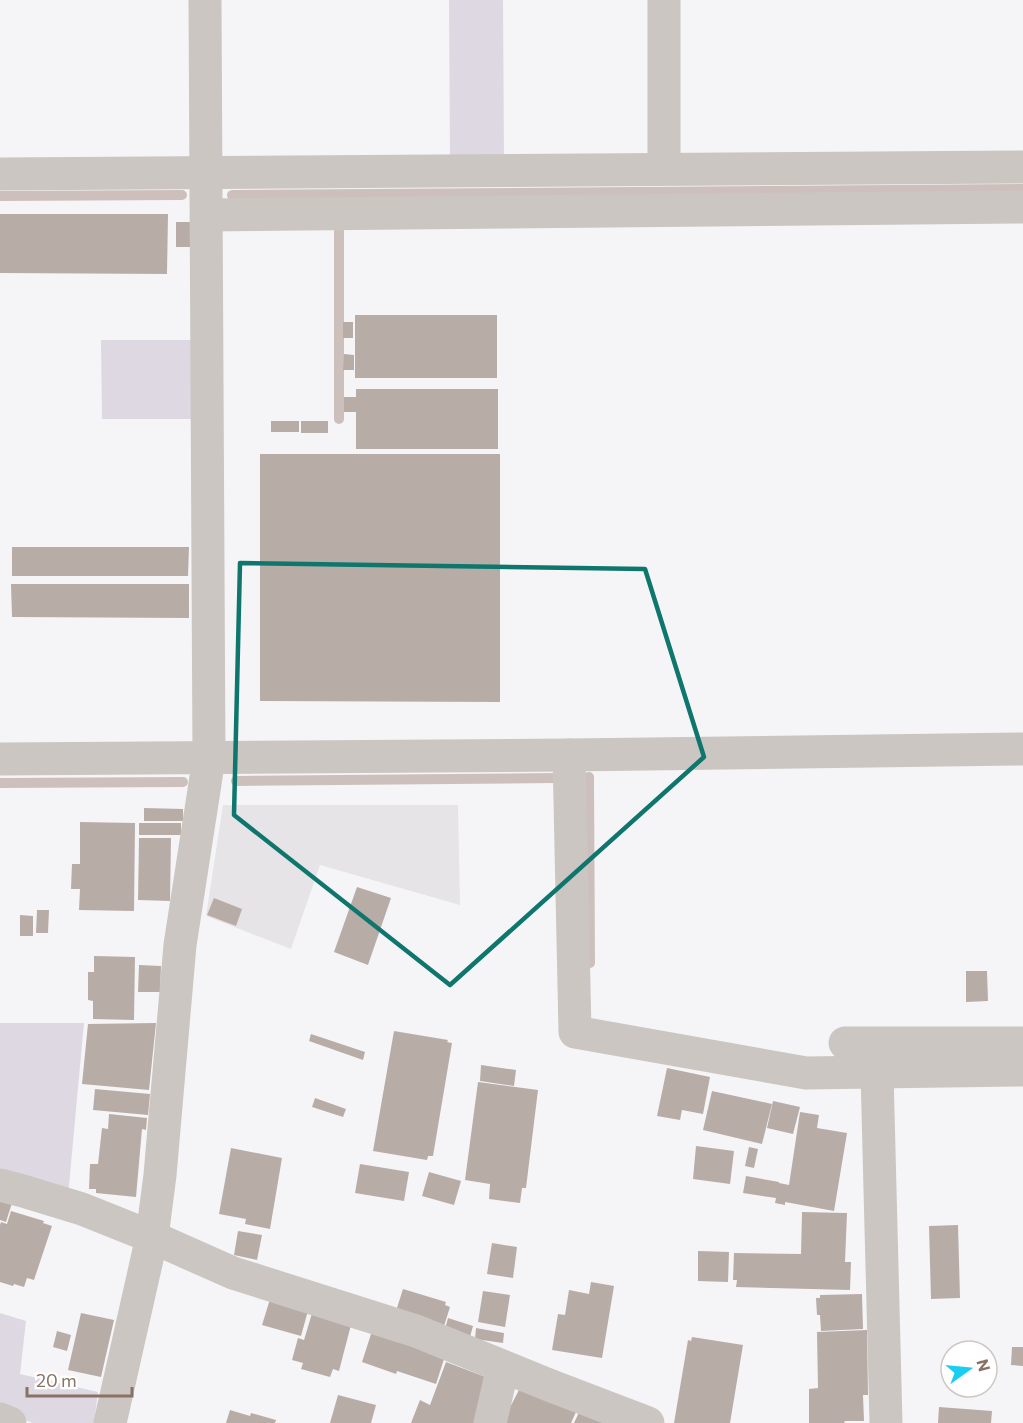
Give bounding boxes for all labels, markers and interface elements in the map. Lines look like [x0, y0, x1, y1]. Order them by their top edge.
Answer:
north arrow [939, 1339, 999, 1399]
text: N [973, 1357, 995, 1373]
scale bar [27, 1360, 132, 1398]
text: 20 m [36, 1369, 77, 1391]

